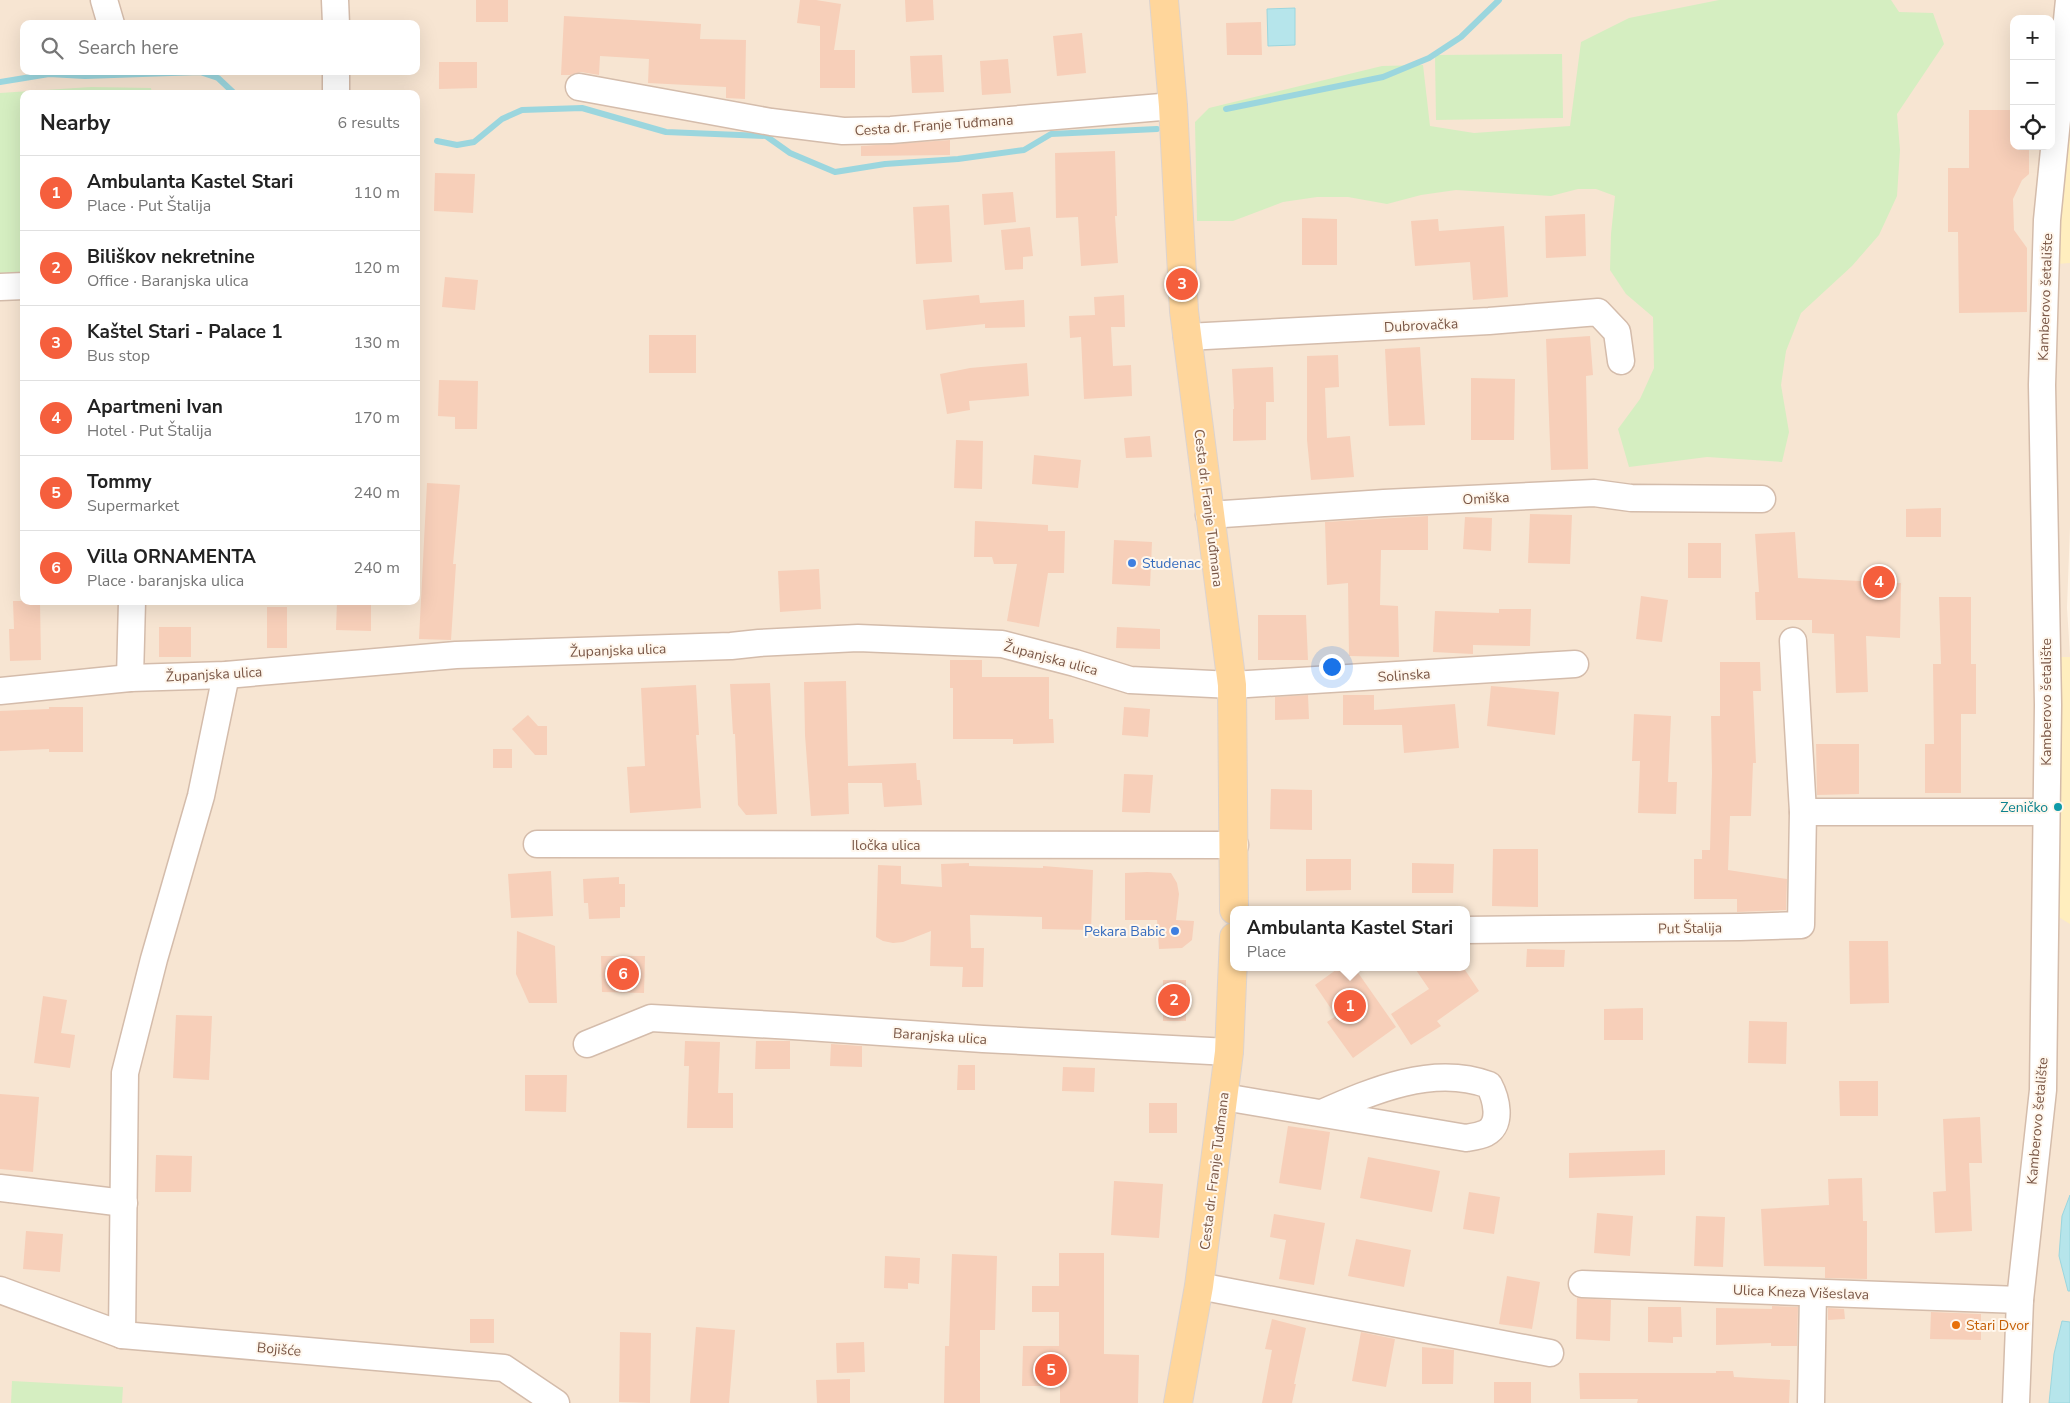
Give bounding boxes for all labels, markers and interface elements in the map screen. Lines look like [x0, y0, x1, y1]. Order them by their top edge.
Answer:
map controls [2010, 15, 2055, 150]
button: + [2010, 15, 2055, 60]
search box [20, 20, 420, 75]
icon: search [38, 34, 66, 62]
text: Search here [78, 35, 179, 61]
button: − [2010, 60, 2055, 105]
button: locate [2010, 105, 2055, 150]
text: Nearby [40, 109, 110, 137]
street label: Cesta dr. Franje Tuđmana [854, 110, 1014, 141]
text: 6 results [338, 112, 400, 134]
text: Ambulanta Kastel Stari [87, 169, 293, 195]
text: 1 [51, 182, 61, 204]
text: 110 m [353, 182, 400, 204]
text: Place · Put Štalija [87, 195, 211, 217]
street label: Kamberovo šetalište [2034, 233, 2057, 361]
text: Biliškov nekretnine [87, 244, 255, 270]
text: 2 [51, 257, 61, 279]
text: 120 m [353, 257, 400, 279]
pin: 3 [1166, 265, 1198, 303]
text: Office · Baranjska ulica [87, 270, 249, 292]
street label: Dubrovačka [1383, 314, 1459, 337]
text: Kaštel Stari - Palace 1 [87, 319, 283, 345]
text: 3 [51, 332, 61, 354]
text: 130 m [353, 332, 400, 354]
text: Bus stop [87, 345, 150, 367]
text: Apartmeni Ivan [87, 394, 223, 420]
text: 4 [51, 407, 61, 429]
text: 170 m [353, 407, 400, 429]
text: Hotel · Put Štalija [87, 420, 212, 442]
street label: Cesta dr. Franje Tuđmana [1189, 428, 1228, 588]
text: Tommy [87, 469, 152, 495]
text: 5 [51, 482, 61, 504]
text: 240 m [353, 482, 400, 504]
street label: Omiška [1462, 488, 1510, 509]
text: Supermarket [87, 495, 179, 517]
text: Villa ORNAMENTA [87, 544, 256, 570]
place label: Studenac [1142, 554, 1201, 573]
text: 6 [51, 557, 61, 579]
text: 240 m [353, 557, 400, 579]
marker: Studenac [1126, 557, 1138, 569]
pin: 4 [1863, 563, 1895, 601]
text: Place · baranjska ulica [87, 570, 244, 592]
street label: Županjska ulica [1002, 637, 1100, 680]
street label: Kamberovo šetalište [2037, 638, 2056, 766]
street label: Županjska ulica [569, 639, 667, 662]
your location [1319, 654, 1345, 680]
street label: Županjska ulica [165, 662, 263, 687]
street label: Solinska [1377, 664, 1431, 687]
place label: Zeničko [2000, 798, 2048, 817]
marker: Zeničko [2052, 801, 2064, 813]
street label: Iločka ulica [852, 836, 920, 855]
popup [1230, 906, 1470, 971]
text: Ambulanta Kastel Stari [1247, 915, 1453, 941]
street label: Put Štalija [1658, 918, 1722, 939]
place label: Pekara Babic [1084, 922, 1166, 941]
marker: Pekara Babic [1169, 925, 1181, 937]
text: Place [1247, 941, 1286, 963]
pin: 6 [607, 955, 639, 993]
pin: 2 [1158, 981, 1190, 1019]
pin: 1 [1334, 987, 1366, 1025]
street label: Baranjska ulica [892, 1024, 988, 1049]
street label: Kamberovo šetalište [2022, 1057, 2053, 1185]
street label: Cesta dr. Franje Tuđmana [1195, 1091, 1234, 1251]
street label: Ulica Kneza Višeslava [1733, 1281, 1869, 1304]
place label: Stari Dvor [1966, 1316, 2029, 1335]
marker: Stari Dvor [1950, 1319, 1962, 1331]
street label: Bojišće [256, 1338, 302, 1361]
pin: 5 [1035, 1351, 1067, 1389]

